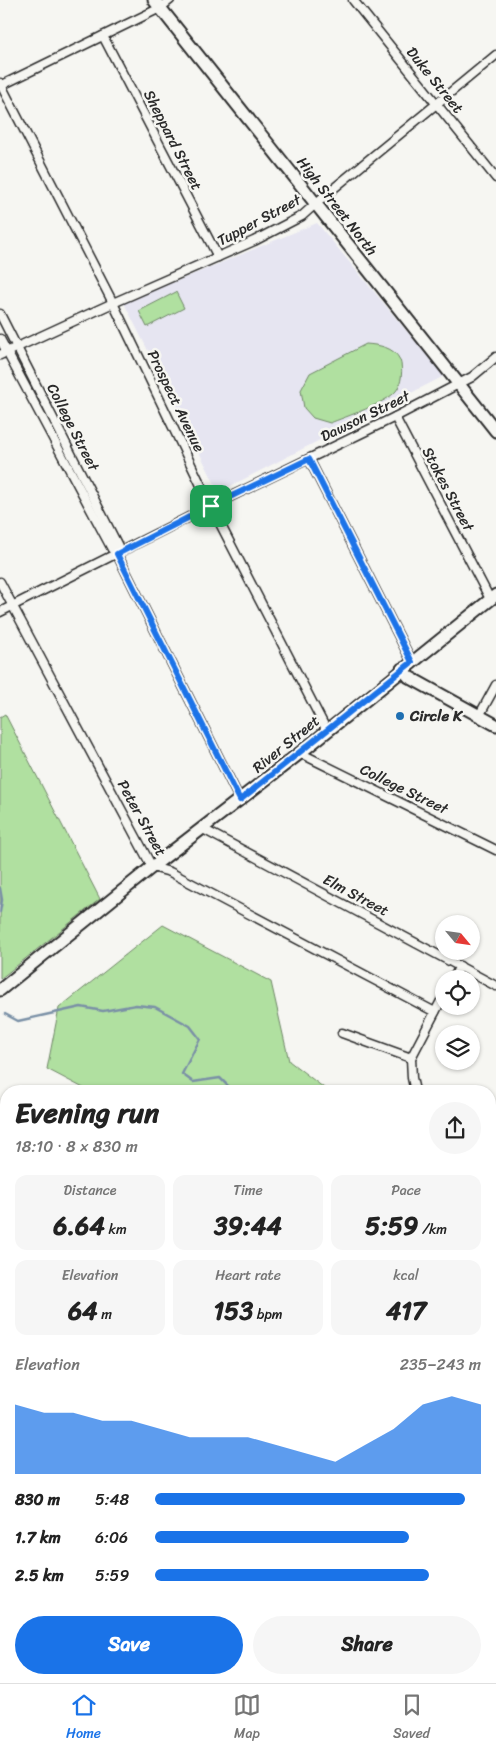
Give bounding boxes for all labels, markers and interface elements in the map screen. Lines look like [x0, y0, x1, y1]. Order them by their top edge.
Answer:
street label: Duke Street [400, 41, 471, 120]
street label: Sheppard Street [136, 85, 210, 195]
street label: High Street North [290, 151, 384, 261]
street label: Tupper Street [212, 187, 306, 253]
street label: Prospect Avenue [140, 345, 212, 457]
street label: College Street [40, 379, 107, 476]
street label: Dawson Street [316, 383, 415, 449]
street label: Stokes Street [415, 442, 482, 537]
pin [190, 485, 232, 527]
icon: arrive [197, 492, 225, 520]
place label: Circle K [409, 703, 464, 729]
street label: River Street [246, 708, 326, 780]
marker: Circle K [394, 710, 406, 722]
street label: College Street [355, 756, 453, 822]
street label: Peter Street [110, 775, 174, 862]
street label: Elm Street [318, 867, 394, 923]
north arrow [435, 915, 480, 960]
map controls [435, 915, 480, 1070]
button: locate [435, 970, 480, 1015]
button: layers [435, 1025, 480, 1070]
text: Evening run [15, 1088, 159, 1137]
button: share [429, 1102, 481, 1154]
text: 18:10 · 8 × 830 m [15, 1132, 138, 1161]
text: Distance [63, 1178, 117, 1203]
text: Time [233, 1178, 263, 1203]
text: Pace [391, 1178, 421, 1203]
text: 6.64 [53, 1203, 105, 1248]
text: 39:44 [214, 1203, 282, 1248]
text: 5:59 [365, 1203, 418, 1248]
text: km [105, 1217, 127, 1242]
text: /km [418, 1217, 447, 1242]
text: Elevation [62, 1263, 118, 1288]
text: Heart rate [215, 1263, 281, 1288]
text: kcal [393, 1263, 419, 1288]
text: 64 [68, 1288, 98, 1333]
text: 153 [213, 1288, 253, 1333]
text: 417 [386, 1288, 426, 1333]
text: m [98, 1302, 112, 1327]
text: bpm [253, 1302, 283, 1327]
text: Elevation [15, 1350, 80, 1379]
text: 235–243 m [400, 1350, 481, 1379]
text: 830 m [15, 1485, 60, 1514]
text: 5:48 [95, 1485, 129, 1514]
text: 1.7 km [15, 1523, 61, 1552]
text: 6:06 [95, 1523, 128, 1552]
text: 2.5 km [15, 1561, 64, 1590]
text: 5:59 [95, 1561, 129, 1590]
button: Save [15, 1616, 243, 1674]
button: Share [253, 1616, 481, 1674]
tab: Home [66, 1691, 101, 1746]
tab: Map [233, 1691, 261, 1746]
tab: Saved [393, 1691, 430, 1746]

